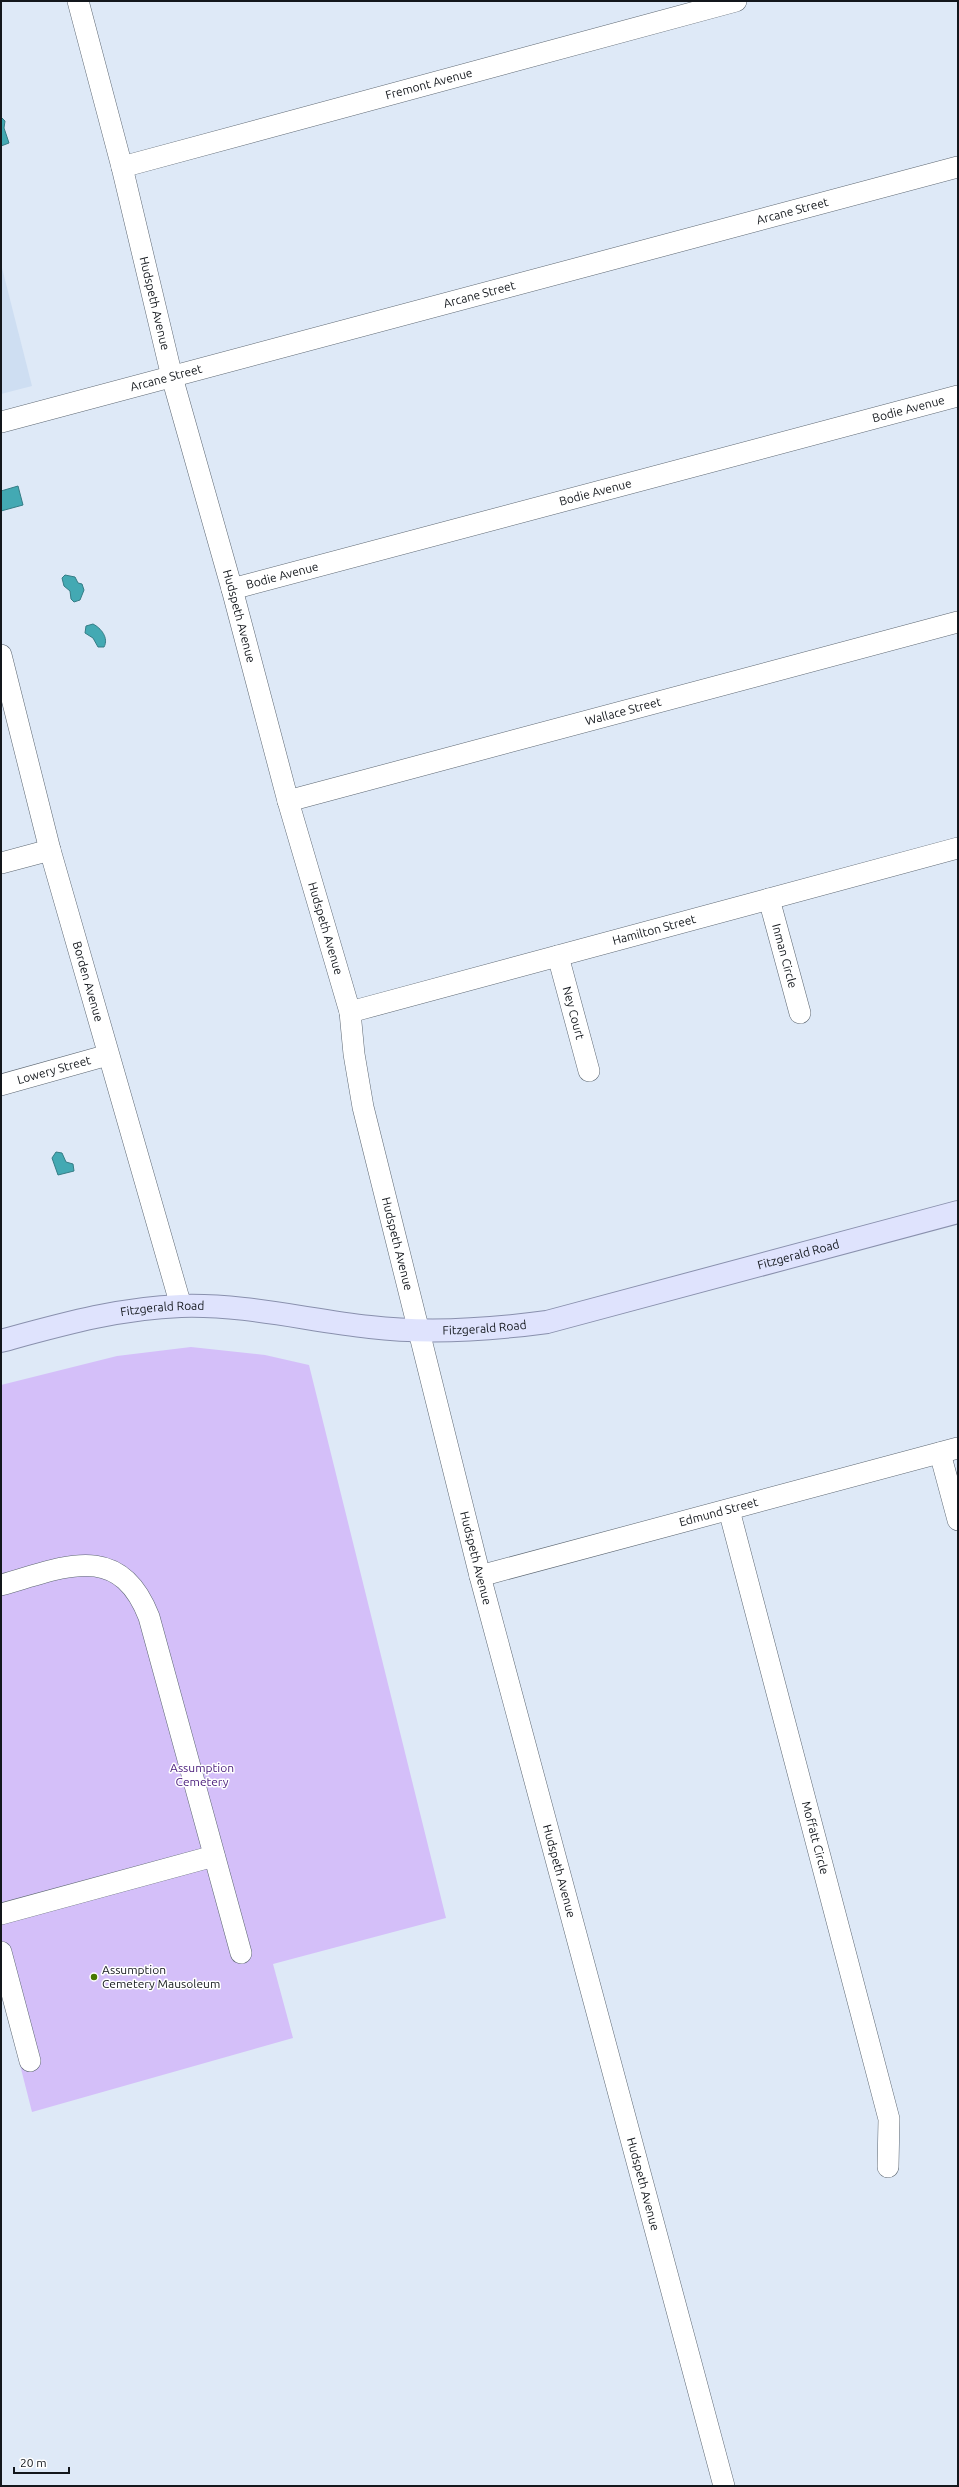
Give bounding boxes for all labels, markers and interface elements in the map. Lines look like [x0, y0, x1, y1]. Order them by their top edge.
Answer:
street label: Fremont Avenue [384, 66, 474, 101]
street label: Arcane Street [755, 195, 830, 226]
street label: Hudspeth Avenue [138, 255, 172, 352]
street label: Arcane Street [442, 278, 517, 310]
street label: Arcane Street [129, 362, 204, 393]
street label: Bodie Avenue [871, 393, 946, 425]
street label: Bodie Avenue [558, 476, 633, 508]
street label: Bodie Avenue [244, 559, 320, 591]
street label: Hudspeth Avenue [221, 568, 258, 664]
street label: Wallace Street [584, 695, 663, 727]
street label: Hudspeth Avenue [306, 880, 346, 976]
street label: Hamilton Street [611, 912, 697, 947]
street label: Inman Circle [770, 922, 800, 989]
street label: Borden Avenue [71, 940, 106, 1023]
street label: Ney Court [560, 985, 587, 1041]
street label: Lowery Street [16, 1053, 92, 1086]
street label: Hudspeth Avenue [380, 1196, 416, 1292]
street label: Fitzgerald Road [756, 1237, 841, 1271]
street label: Fitzgerald Road [119, 1299, 204, 1318]
street label: Fitzgerald Road [442, 1318, 527, 1337]
street label: Edmund Street [678, 1495, 760, 1528]
street label: Hudspeth Avenue [458, 1510, 494, 1606]
park label: Assumption Cemetery [170, 1761, 234, 1788]
street label: Moffatt Circle [800, 1800, 831, 1876]
street label: Hudspeth Avenue [541, 1823, 578, 1919]
place label: Assumption Cemetery Mausoleum [102, 1963, 220, 1990]
marker: Assumption Cemetery Mausoleum [89, 1972, 99, 1982]
street label: Hudspeth Avenue [625, 2136, 662, 2232]
scale bar [14, 2449, 69, 2475]
text: 20 m [20, 2456, 47, 2469]

